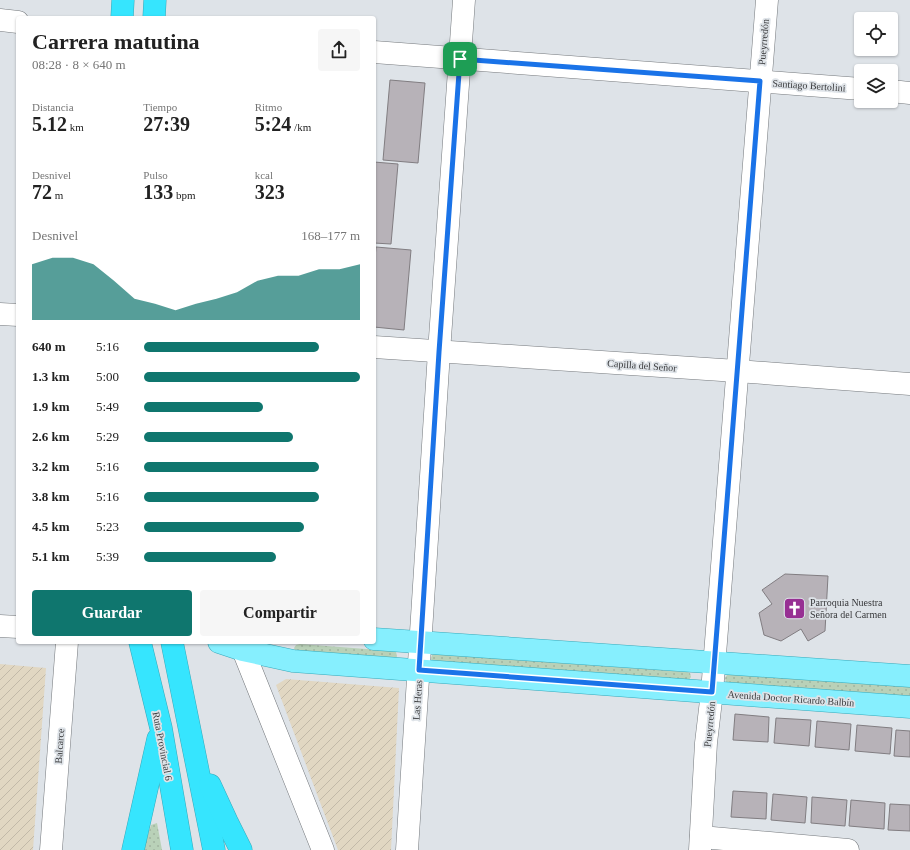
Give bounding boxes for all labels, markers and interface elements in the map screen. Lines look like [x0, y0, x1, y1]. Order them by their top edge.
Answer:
map controls [854, 12, 898, 108]
button: locate [854, 12, 898, 56]
street label: Pueyrredón [756, 19, 771, 65]
text: Carrera matutina [32, 29, 200, 54]
button: share [318, 29, 360, 71]
pin [443, 42, 477, 76]
icon: arrive [449, 48, 471, 70]
text: 08:28 · 8 × 640 m [32, 57, 126, 72]
button: layers [854, 64, 898, 108]
street label: Santiago Bertolini [772, 77, 846, 94]
text: Distancia [32, 101, 74, 113]
text: Tiempo [143, 101, 177, 113]
text: Ritmo [255, 101, 282, 113]
text: 5.12 [32, 113, 67, 135]
text: 27:39 [143, 113, 190, 135]
text: 5:24 [255, 113, 291, 135]
text: km [67, 121, 84, 133]
text: /km [291, 121, 311, 133]
text: Desnivel [32, 169, 71, 181]
text: Pulso [143, 169, 168, 181]
text: kcal [255, 169, 273, 181]
text: 72 [32, 181, 52, 203]
text: 133 [143, 181, 173, 203]
text: 323 [255, 181, 285, 203]
text: m [52, 189, 63, 201]
text: bpm [173, 189, 196, 201]
text: Desnivel [32, 228, 78, 243]
text: 168–177 m [301, 228, 360, 243]
text: 640 m [32, 339, 66, 354]
text: 5:16 [96, 339, 119, 354]
street label: Capilla del Señor [607, 358, 678, 373]
text: 1.3 km [32, 369, 70, 384]
text: 5:00 [96, 369, 119, 384]
text: 1.9 km [32, 399, 70, 414]
text: 5:49 [96, 399, 119, 414]
text: 2.6 km [32, 429, 70, 444]
text: 5:29 [96, 429, 119, 444]
text: 3.2 km [32, 459, 70, 474]
text: 5:16 [96, 459, 119, 474]
text: 3.8 km [32, 489, 70, 504]
text: 5:16 [96, 489, 119, 504]
text: 4.5 km [32, 519, 70, 534]
text: 5:23 [96, 519, 119, 534]
text: 5.1 km [32, 549, 70, 564]
text: 5:39 [96, 549, 119, 564]
button: Guardar [32, 590, 192, 636]
button: Compartir [200, 590, 360, 636]
church icon: Parroquia Nuestra Señora del Carmen [782, 595, 808, 621]
place label: Parroquia Nuestra Señora del Carmen [810, 597, 887, 620]
street label: Las Heras [411, 679, 424, 721]
street label: Avenida Doctor Ricardo Balbín [727, 689, 855, 708]
street label: Pueyrredón [702, 701, 717, 748]
street label: Ruta Provincial 6 [150, 711, 175, 782]
street label: Balcarce [53, 728, 66, 764]

